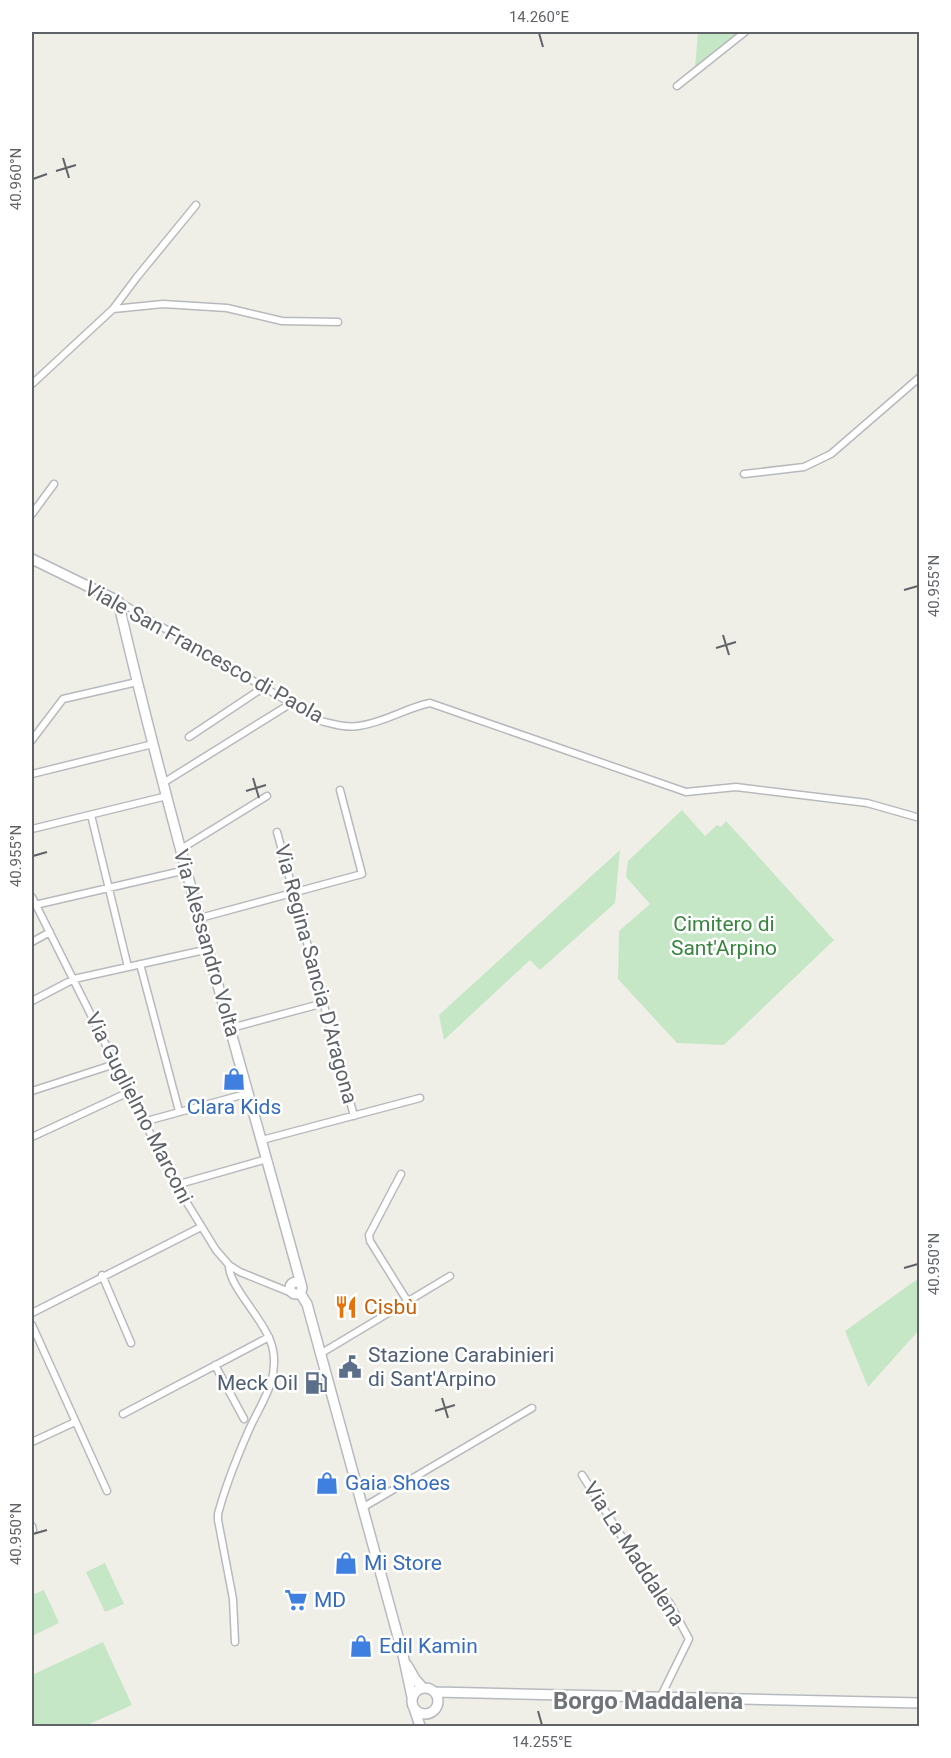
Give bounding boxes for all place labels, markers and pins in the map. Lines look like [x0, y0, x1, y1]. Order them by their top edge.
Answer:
shop icon: Clara Kids [221, 1066, 247, 1092]
place label: Clara Kids [187, 1095, 281, 1119]
restaurant icon: Cisbù [333, 1294, 359, 1320]
place label: Cisbù [364, 1295, 417, 1319]
place label: Stazione Carabinieri di Sant'Arpino [368, 1343, 554, 1391]
public building icon: Stazione Carabinieri di Sant'Arpino [337, 1354, 363, 1380]
fuel station icon: Meck Oil [303, 1370, 329, 1396]
place label: Meck Oil [217, 1371, 298, 1395]
shop icon: Gaia Shoes [314, 1470, 340, 1496]
place label: Gaia Shoes [345, 1471, 450, 1495]
shop icon: Mi Store [333, 1550, 359, 1576]
place label: Mi Store [364, 1551, 442, 1575]
supermarket icon: MD [283, 1587, 309, 1613]
place label: MD [314, 1588, 346, 1612]
shop icon: Edil Kamin [348, 1633, 374, 1659]
place label: Edil Kamin [379, 1634, 478, 1658]

